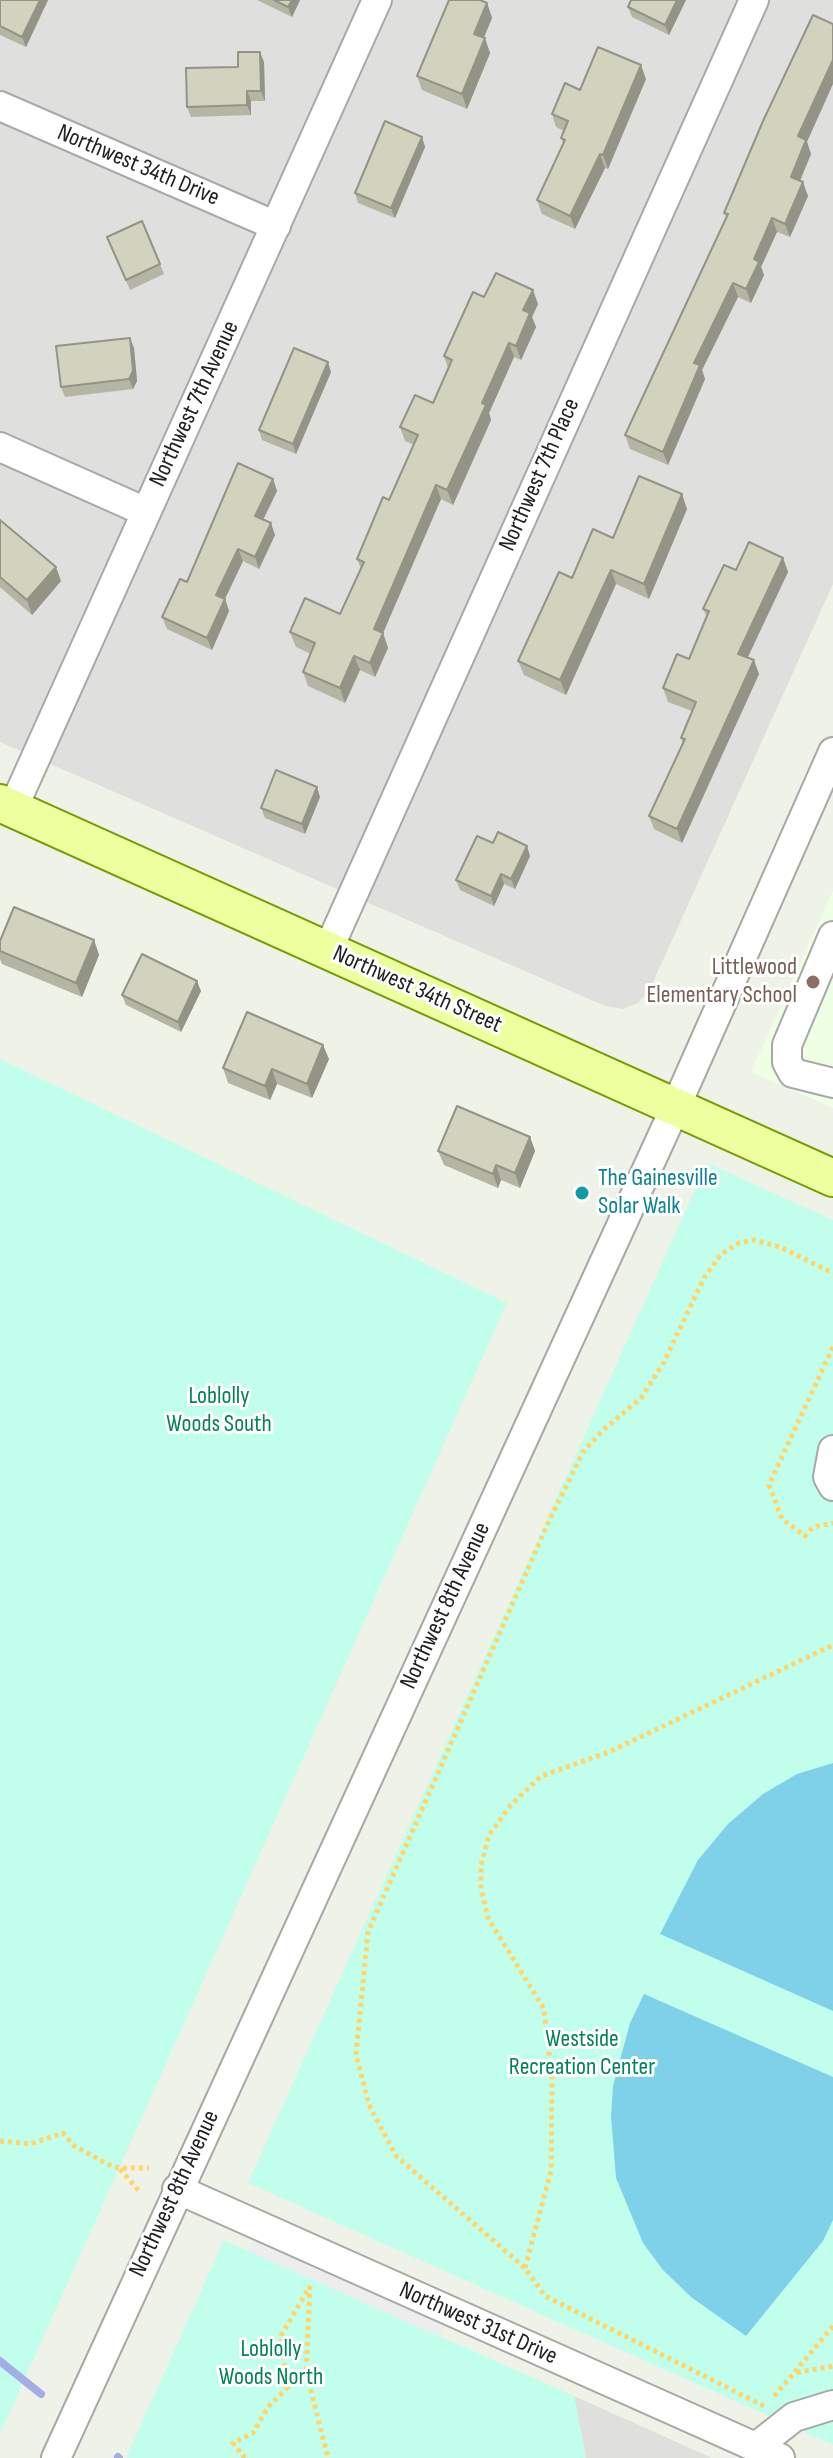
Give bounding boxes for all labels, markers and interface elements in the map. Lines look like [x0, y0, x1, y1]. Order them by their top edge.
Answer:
street label: Northwest 34th Drive [53, 119, 223, 213]
street label: Northwest 7th Avenue [144, 317, 246, 491]
street label: Northwest 7th Place [494, 394, 586, 556]
street label: Northwest 34th Street [328, 940, 506, 1040]
place label: Littlewood Elementary School [646, 954, 797, 1010]
marker: Littlewood Elementary School [804, 973, 822, 991]
place label: The Gainesville Solar Walk [598, 1165, 718, 1221]
marker: The Gainesville Solar Walk [573, 1184, 591, 1202]
park label: Loblolly Woods South [166, 1383, 272, 1439]
street label: Northwest 8th Avenue [395, 1518, 497, 1694]
park label: Westside Recreation Center [509, 2026, 655, 2082]
street label: Northwest 8th Avenue [124, 2106, 226, 2282]
street label: Northwest 31st Drive [395, 2276, 561, 2372]
park label: Loblolly Woods North [219, 2336, 323, 2392]

